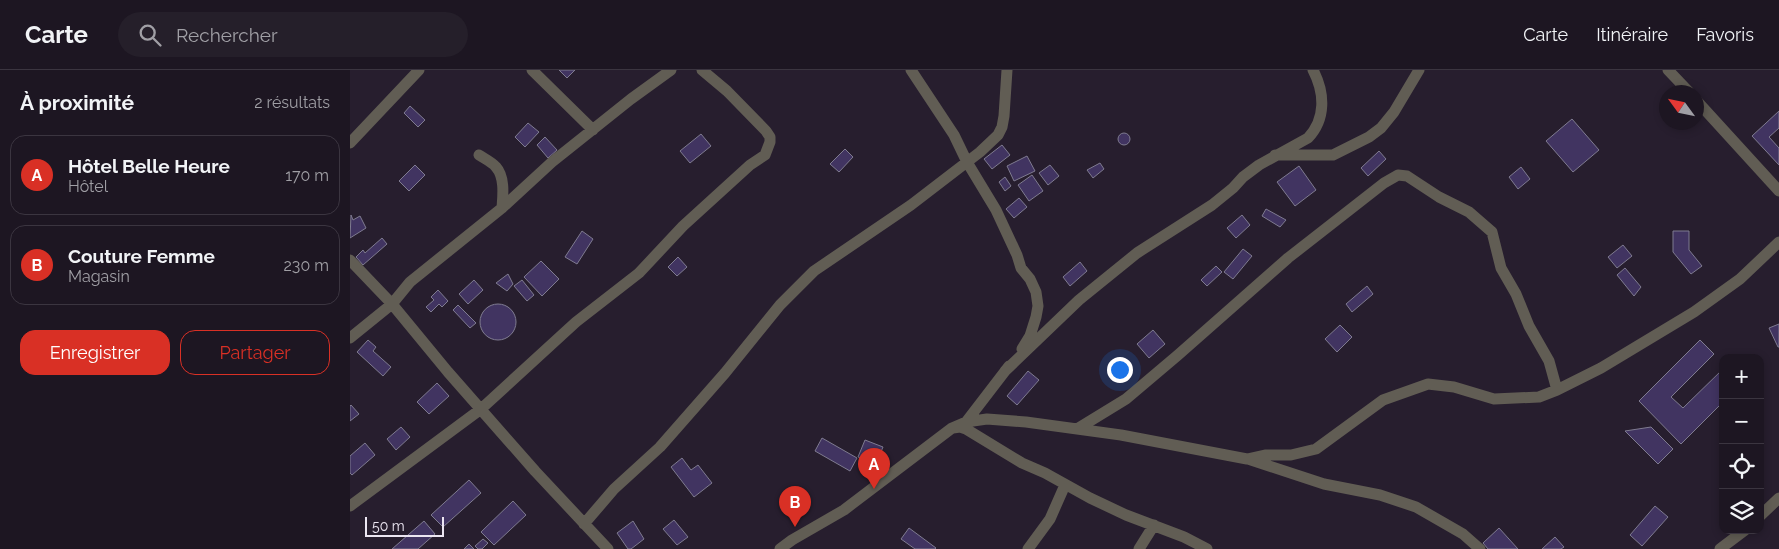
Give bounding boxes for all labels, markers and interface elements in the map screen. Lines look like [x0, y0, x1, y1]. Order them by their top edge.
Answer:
search box [118, 12, 468, 57]
text: Carte [25, 20, 88, 49]
icon: search [136, 21, 164, 49]
text: Rechercher [176, 24, 278, 46]
text: Carte [1523, 24, 1568, 45]
text: Itinéraire [1596, 24, 1668, 45]
text: Favoris [1696, 24, 1754, 45]
north arrow [1659, 85, 1704, 130]
text: À proximité [20, 90, 134, 115]
text: 2 résultats [254, 93, 330, 112]
text: Hôtel Belle Heure [68, 155, 230, 177]
text: A [32, 166, 42, 185]
text: 170 m [285, 166, 329, 185]
text: Hôtel [68, 177, 108, 196]
text: Couture Femme [68, 245, 215, 267]
text: B [32, 256, 42, 275]
text: 230 m [284, 256, 329, 275]
text: Magasin [68, 267, 130, 286]
button: Enregistrer [20, 330, 170, 375]
button: Partager [180, 330, 330, 375]
map controls [1719, 354, 1764, 534]
button: + [1719, 354, 1764, 399]
your location [1107, 357, 1133, 383]
button: − [1719, 399, 1764, 444]
button: locate [1719, 444, 1764, 489]
pin: A [858, 448, 890, 489]
pin: B [779, 486, 811, 527]
button: layers [1719, 489, 1764, 534]
scale bar [365, 514, 444, 537]
text: 50 m [372, 518, 405, 534]

